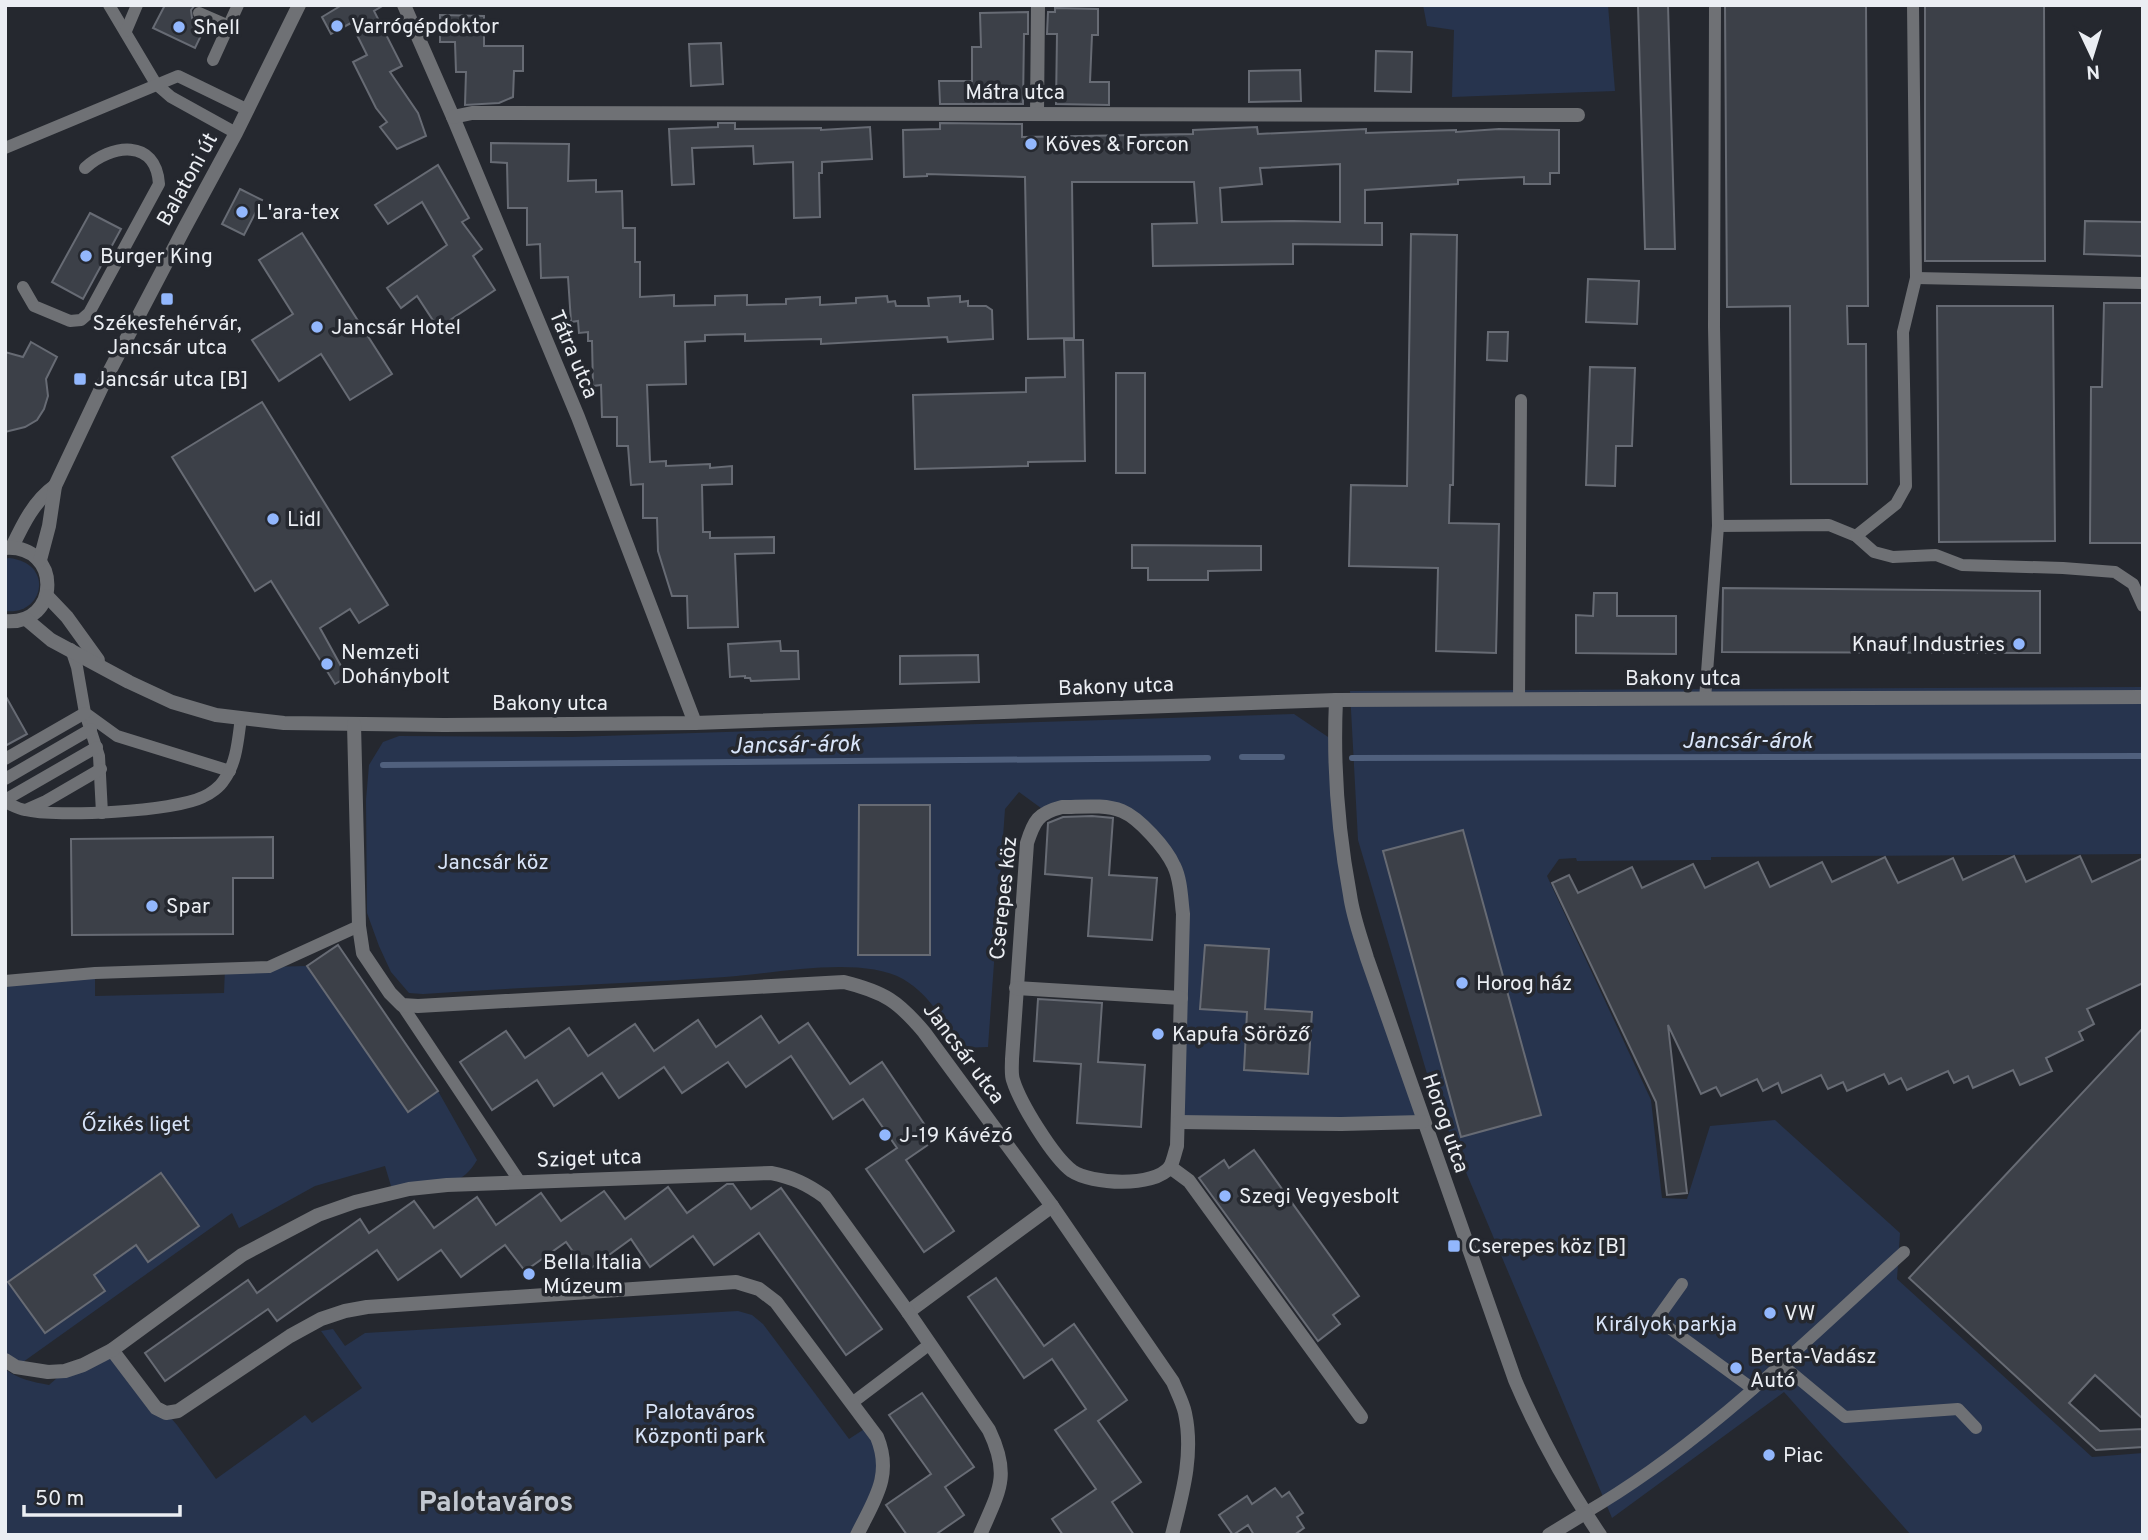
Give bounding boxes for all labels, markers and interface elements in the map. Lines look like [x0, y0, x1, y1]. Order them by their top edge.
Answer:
place label: Varrógépdoktor [351, 14, 499, 41]
place label: Shell [193, 15, 240, 42]
marker: Varrógépdoktor [329, 18, 345, 34]
marker: Shell [171, 19, 187, 35]
north arrow [2057, 21, 2127, 91]
text: N [2085, 59, 2101, 83]
street label: Mátra utca [965, 80, 1065, 107]
street label: Balatoni út [152, 128, 225, 231]
place label: Köves & Forcon [1045, 132, 1189, 159]
marker: Köves & Forcon [1023, 136, 1039, 152]
place label: L'ara-tex [256, 200, 340, 227]
marker: L'ara-tex [234, 204, 250, 220]
place label: Burger King [100, 244, 213, 271]
marker: Burger King [78, 248, 94, 264]
marker: Székesfehérvár, Jancsár utca [159, 291, 175, 307]
street label: Tátra utca [542, 306, 603, 403]
place label: Székesfehérvár, Jancsár utca [92, 311, 242, 362]
place label: Jancsár Hotel [331, 315, 461, 342]
marker: Jancsár Hotel [309, 319, 325, 335]
place label: Jancsár utca [B] [94, 367, 248, 394]
marker: Jancsár utca [B] [72, 371, 88, 387]
place label: Lidl [287, 507, 321, 534]
marker: Lidl [265, 511, 281, 527]
place label: Knauf Industries [1852, 632, 2005, 659]
marker: Knauf Industries [2011, 636, 2027, 652]
place label: Nemzeti Dohánybolt [341, 640, 450, 691]
marker: Nemzeti Dohánybolt [319, 656, 335, 672]
street label: Bakony utca [1625, 666, 1741, 693]
street label: Bakony utca [1058, 672, 1174, 703]
street label: Bakony utca [492, 691, 608, 718]
water label: Jancsár-árok [1682, 728, 1813, 757]
water label: Jancsár-árok [729, 731, 861, 762]
street label: Cserepes köz [985, 835, 1024, 961]
park label: Jancsár köz [437, 850, 549, 877]
place label: Spar [166, 894, 210, 921]
marker: Spar [144, 898, 160, 914]
place label: Horog ház [1476, 971, 1572, 998]
marker: Horog ház [1454, 975, 1470, 991]
street label: Jancsár utca [916, 998, 1010, 1110]
place label: Kapufa Söröző [1172, 1022, 1311, 1049]
marker: Kapufa Söröző [1150, 1026, 1166, 1042]
street label: Horog utca [1415, 1070, 1474, 1177]
park label: Őzikés liget [81, 1111, 191, 1139]
place label: J-19 Kávézó [899, 1123, 1013, 1150]
marker: J-19 Kávézó [877, 1127, 893, 1143]
street label: Sziget utca [536, 1144, 642, 1175]
place label: Szegi Vegyesbolt [1239, 1184, 1400, 1211]
marker: Szegi Vegyesbolt [1217, 1188, 1233, 1204]
place label: Cserepes köz [B] [1468, 1234, 1627, 1261]
marker: Cserepes köz [B] [1446, 1238, 1462, 1254]
place label: Bella Italia Múzeum [543, 1250, 642, 1301]
marker: Bella Italia Múzeum [521, 1266, 537, 1282]
place label: VW [1784, 1301, 1815, 1328]
marker: VW [1762, 1305, 1778, 1321]
park label: Királyok parkja [1595, 1312, 1737, 1339]
place label: Berta-Vadász Autó [1750, 1344, 1877, 1395]
marker: Berta-Vadász Autó [1728, 1360, 1744, 1376]
park label: Palotaváros Központi park [634, 1400, 766, 1451]
place label: Piac [1783, 1443, 1823, 1470]
marker: Piac [1761, 1447, 1777, 1463]
scale bar [24, 1474, 180, 1518]
text: 50 m [35, 1486, 84, 1513]
district label: Palotaváros [419, 1486, 573, 1522]

